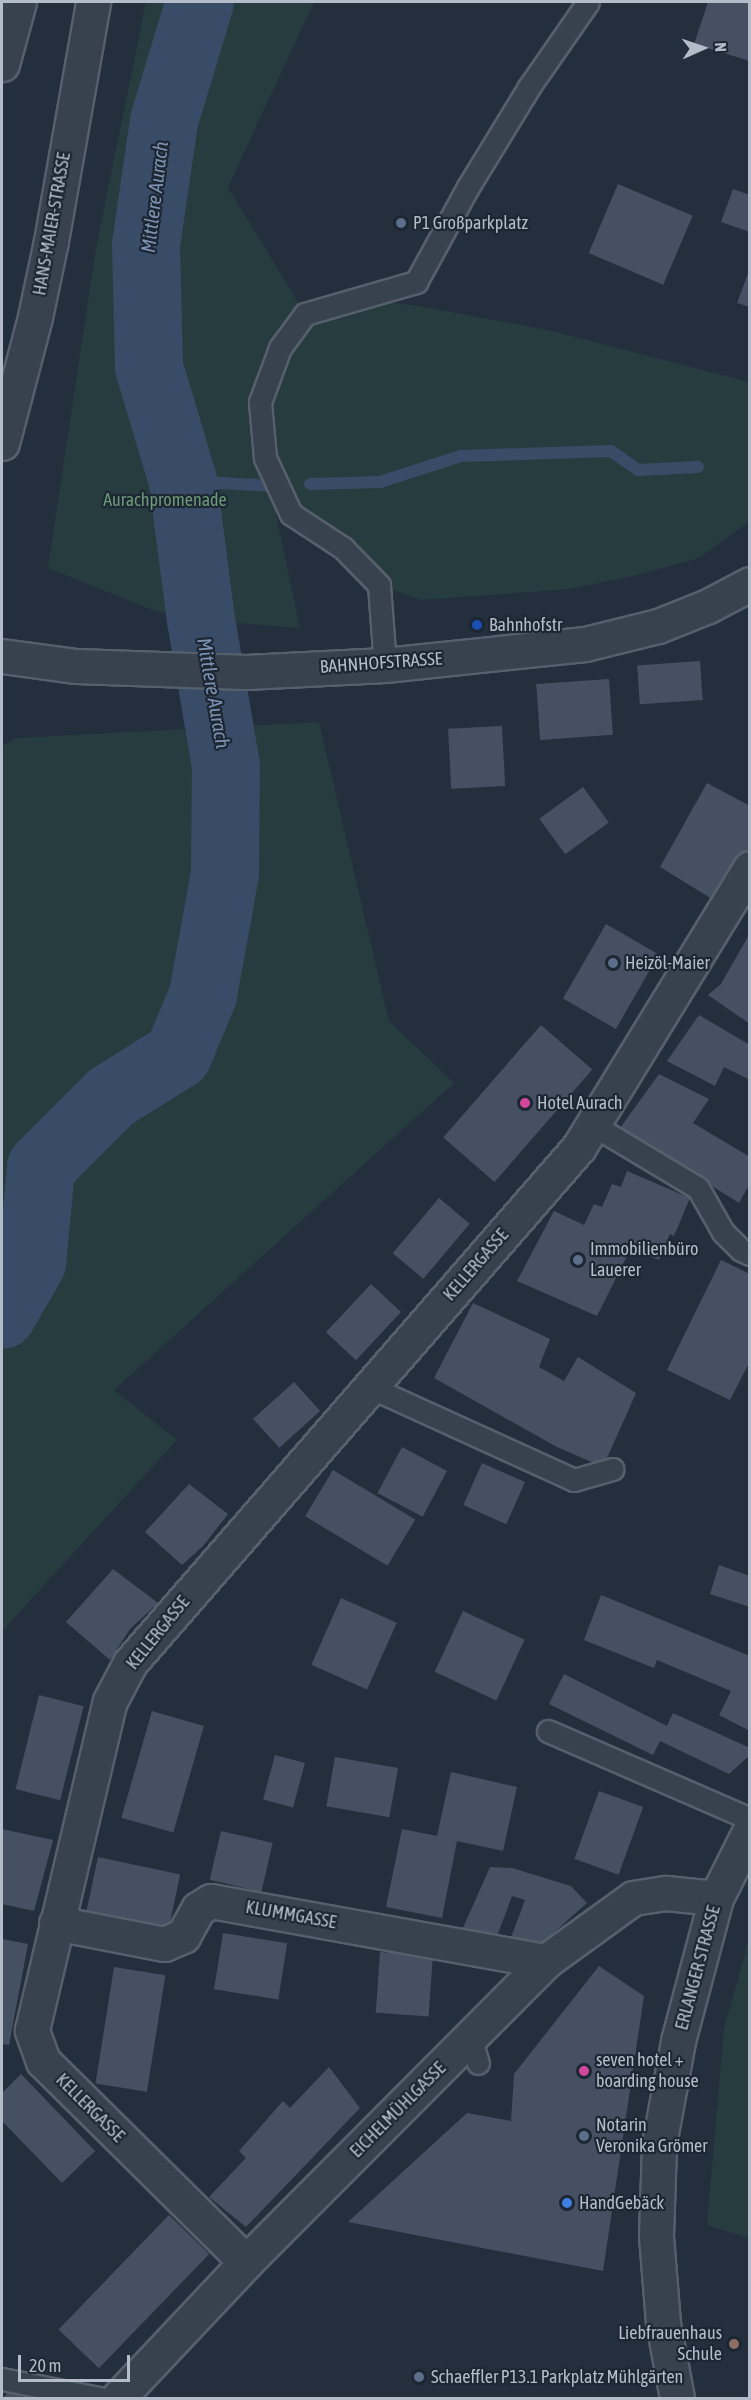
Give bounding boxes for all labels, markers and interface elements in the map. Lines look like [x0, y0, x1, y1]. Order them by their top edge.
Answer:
north arrow [673, 18, 733, 78]
text: N [712, 42, 730, 52]
water label: Mittlere Aurach [135, 140, 173, 254]
street label: HANS-MAIER-STRASSE [29, 151, 75, 297]
place label: P1 Großparkplatz [413, 212, 528, 234]
marker: P1 Großparkplatz [394, 216, 408, 230]
park label: Aurachpromenade [103, 489, 227, 511]
place label: Bahnhofstr [489, 614, 562, 636]
marker: Bahnhofstr [470, 618, 484, 632]
water label: Mittlere Aurach [192, 636, 236, 750]
street label: BAHNHOFSTRASSE [319, 648, 443, 678]
place label: Heizöl-Maier [625, 952, 710, 974]
marker: Heizöl-Maier [606, 956, 620, 970]
place label: Hotel Aurach [537, 1092, 623, 1114]
marker: Hotel Aurach [518, 1096, 532, 1110]
street label: KELLERGASSE [439, 1225, 513, 1305]
place label: Immobilienbüro Lauerer [590, 1239, 698, 1282]
marker: Immobilienbüro Lauerer [571, 1253, 585, 1267]
street label: KELLERGASSE [122, 1592, 194, 1674]
street label: KLUMMGASSE [244, 1896, 338, 1934]
street label: ERLANGER STRASSE [671, 1903, 725, 2033]
place label: seven hotel + boarding house [596, 2050, 699, 2092]
street label: EICHELMÜHLGASSE [346, 2058, 450, 2162]
marker: seven hotel + boarding house [577, 2064, 591, 2078]
street label: KELLERGASSE [51, 2069, 129, 2147]
place label: Notarin Veronika Grömer [596, 2115, 708, 2158]
marker: Notarin Veronika Grömer [577, 2129, 591, 2143]
place label: HandGebäck [579, 2192, 664, 2214]
marker: HandGebäck [560, 2196, 574, 2210]
place label: Liebfrauenhaus Schule [618, 2323, 722, 2366]
marker: Liebfrauenhaus Schule [727, 2337, 741, 2351]
scale bar [21, 2343, 134, 2381]
text: 20 m [29, 2355, 61, 2376]
place label: Schaeffler P13.1 Parkplatz Mühlgärten [431, 2366, 683, 2388]
marker: Schaeffler P13.1 Parkplatz Mühlgärten [412, 2370, 426, 2384]

